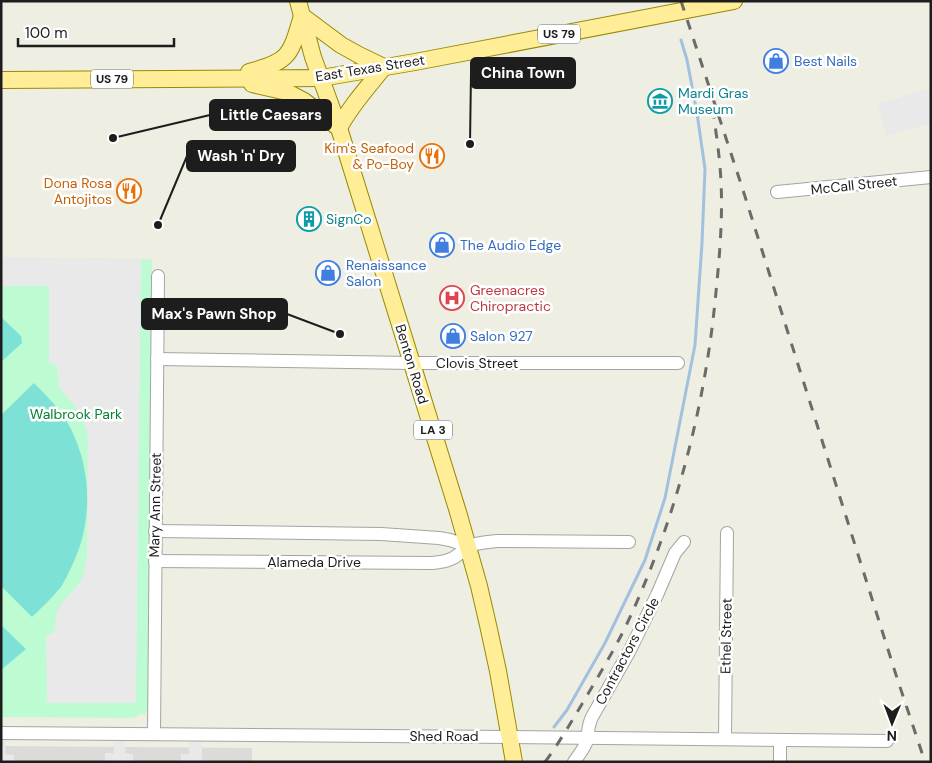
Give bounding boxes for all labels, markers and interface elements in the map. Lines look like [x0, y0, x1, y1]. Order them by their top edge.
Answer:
scale bar [18, 15, 174, 47]
text: 100 m [25, 23, 68, 43]
road number: US 79 [538, 24, 580, 44]
shop icon: Best Nails [763, 48, 789, 74]
street label: East Texas Street [314, 50, 426, 86]
place label: Best Nails [794, 52, 857, 70]
callout: China Town [471, 58, 575, 88]
text: China Town [481, 63, 565, 83]
road number: US 79 [91, 70, 133, 88]
place label: Mardi Gras Museum [678, 84, 749, 118]
museum icon: Mardi Gras Museum [647, 88, 673, 114]
callout: Little Caesars [210, 100, 331, 130]
text: Little Caesars [220, 105, 322, 125]
place label: Kim's Seafood & Po-Boy [324, 139, 414, 173]
callout: Wash 'n' Dry [187, 141, 295, 171]
restaurant icon: Kim's Seafood & Po-Boy [419, 143, 445, 169]
text: Wash 'n' Dry [197, 146, 285, 166]
street label: McCall Street [810, 171, 898, 199]
place label: Dona Rosa Antojitos [44, 174, 112, 208]
restaurant icon: Dona Rosa Antojitos [116, 178, 142, 204]
building icon: SignCo [296, 206, 322, 232]
place label: SignCo [326, 210, 372, 228]
shop icon: The Audio Edge [429, 232, 455, 258]
place label: The Audio Edge [460, 236, 561, 254]
place label: Renaissance Salon [346, 256, 427, 290]
shop icon: Renaissance Salon [315, 260, 341, 286]
place label: Greenacres Chiropractic [470, 281, 551, 315]
hospital icon: Greenacres Chiropractic [439, 285, 465, 311]
callout: Max's Pawn Shop [142, 299, 287, 329]
text: Max's Pawn Shop [152, 304, 277, 324]
street label: Benton Road [391, 322, 433, 406]
shop icon: Salon 927 [440, 323, 466, 349]
place label: Salon 927 [470, 327, 533, 345]
street label: Clovis Street [436, 354, 518, 372]
park label: Walbrook Park [30, 405, 122, 423]
road number: LA 3 [414, 420, 452, 440]
street label: Mary Ann Street [145, 452, 165, 558]
street label: Alameda Drive [267, 553, 361, 571]
street label: Contractors Circle [591, 594, 663, 708]
street label: Ethel Street [716, 598, 736, 674]
north arrow [867, 698, 917, 748]
street label: Shed Road [409, 727, 479, 745]
text: N [887, 727, 897, 745]

